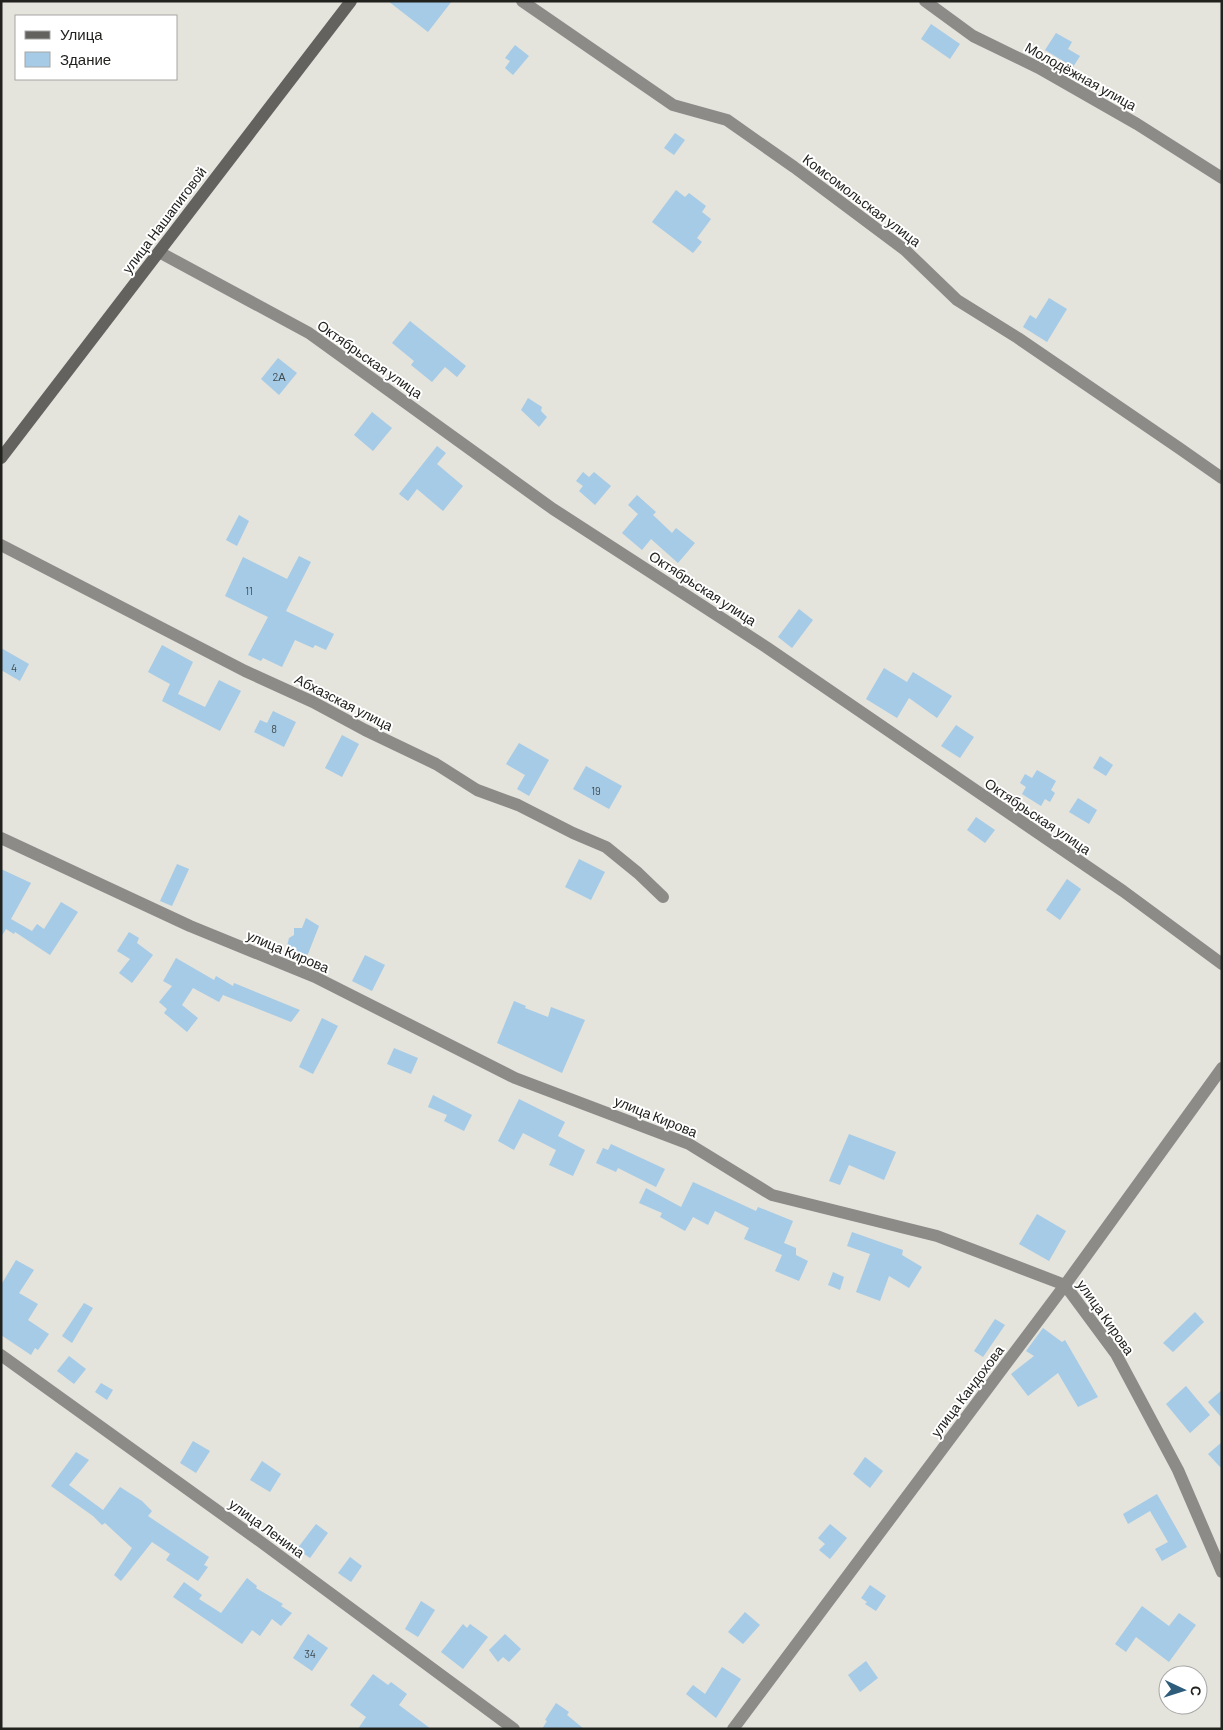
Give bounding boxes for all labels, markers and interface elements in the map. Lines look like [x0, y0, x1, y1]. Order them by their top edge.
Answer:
legend [15, 15, 178, 80]
text: Улица [60, 25, 103, 43]
street label: Молодёжная улица [1022, 38, 1140, 114]
text: Здание [60, 50, 111, 68]
street label: Комсомольская улица [800, 150, 924, 250]
street label: улица Нашапиговой [118, 163, 210, 277]
street label: Октябрьская улица [314, 316, 426, 402]
house number: 2А [272, 370, 286, 383]
street label: Октябрьская улица [646, 547, 760, 629]
house number: 11 [245, 584, 253, 597]
house number: 4 [11, 661, 17, 674]
street label: Абхазская улица [292, 670, 396, 734]
house number: 8 [271, 722, 277, 735]
street label: Октябрьская улица [982, 774, 1094, 858]
house number: 19 [591, 784, 601, 797]
street label: улица Кирова [244, 926, 332, 976]
street label: улица Кирова [612, 1092, 700, 1140]
street label: улица Кирова [1074, 1276, 1138, 1358]
street label: улица Кандохова [927, 1342, 1007, 1440]
street label: улица Ленина [226, 1495, 308, 1561]
house number: 34 [304, 1647, 316, 1660]
north arrow [1158, 1665, 1208, 1715]
text: С [1188, 1685, 1205, 1697]

